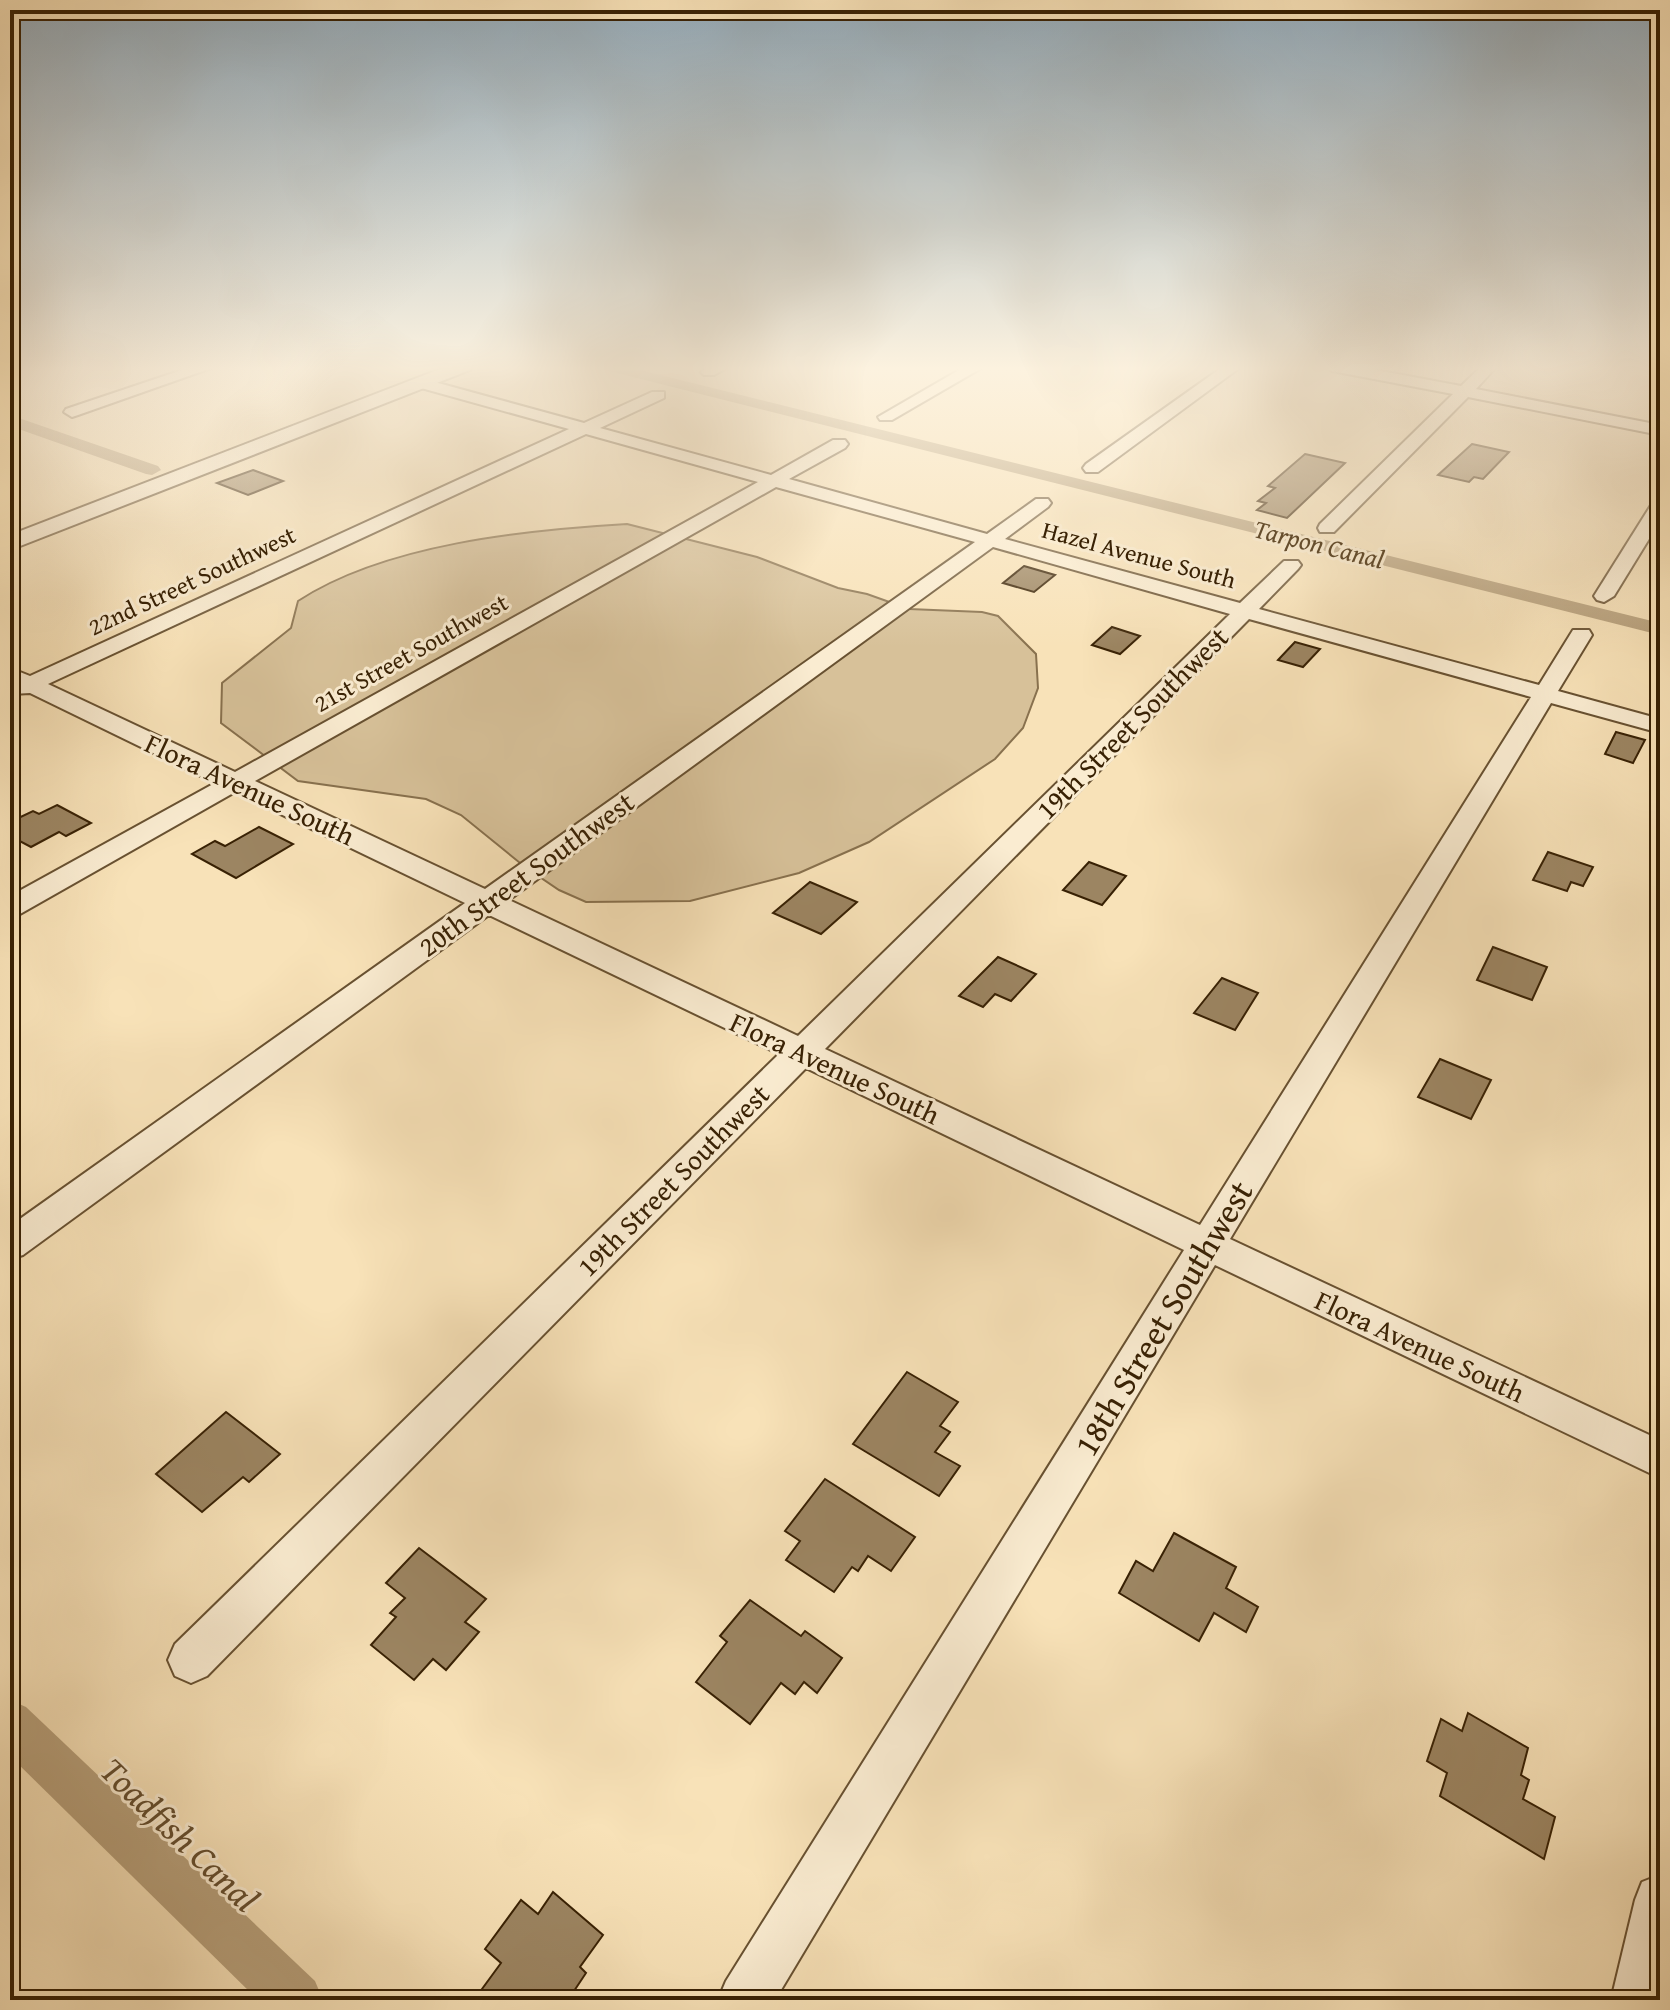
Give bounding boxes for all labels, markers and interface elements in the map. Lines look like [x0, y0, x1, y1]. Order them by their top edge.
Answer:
water label: Tarpon Canal [1250, 509, 1388, 578]
street label: Hazel Avenue South [1038, 512, 1240, 597]
street label: 22nd Street Southwest [82, 517, 302, 644]
street label: 21st Street Southwest [307, 584, 515, 721]
street label: 19th Street Southwest [1026, 617, 1237, 828]
street label: Flora Avenue South [139, 722, 362, 855]
street label: 20th Street Southwest [409, 781, 642, 966]
street label: Flora Avenue South [724, 1001, 947, 1134]
street label: 19th Street Southwest [567, 1074, 778, 1285]
street label: 18th Street Southwest [1061, 1171, 1264, 1465]
street label: Flora Avenue South [1309, 1279, 1532, 1412]
water label: Toadfish Canal [89, 1744, 272, 1923]

